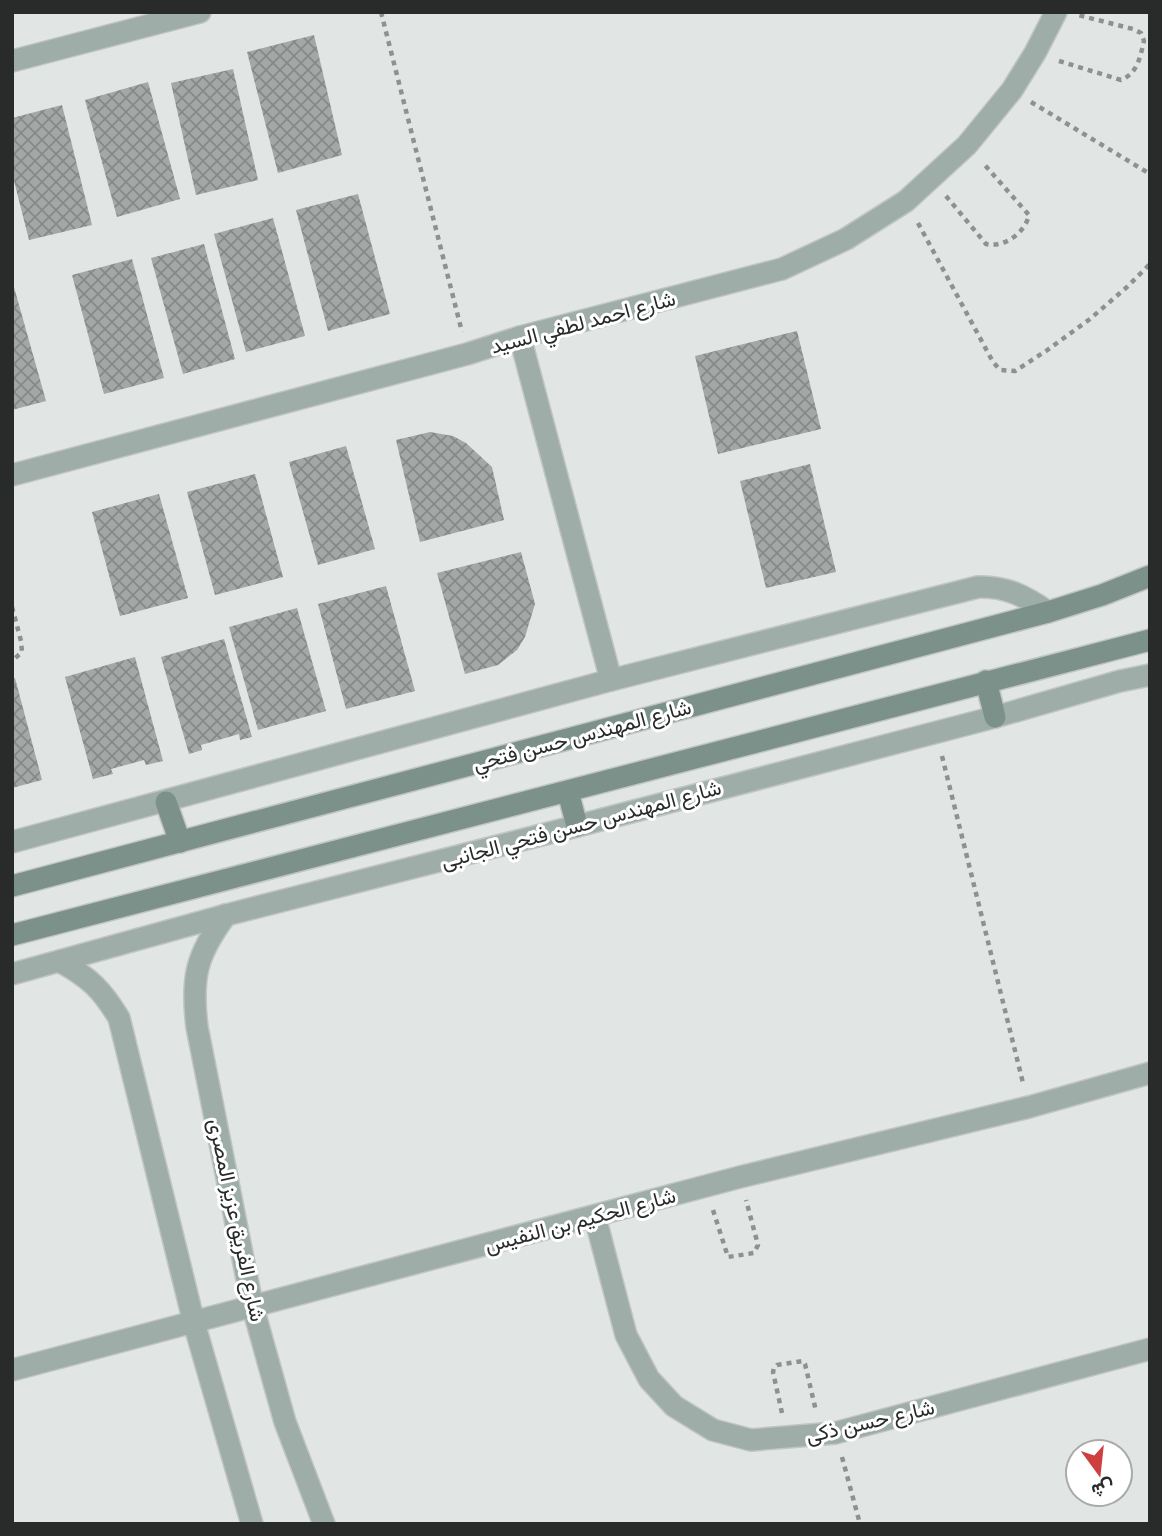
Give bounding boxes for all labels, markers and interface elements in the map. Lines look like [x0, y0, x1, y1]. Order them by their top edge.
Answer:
street label: شارع احمد لطفي السيد [488, 285, 679, 364]
street label: شارع المهندس حسن فتحي [470, 694, 695, 781]
street label: شارع المهندس حسن فتحي الجانبى [438, 775, 725, 878]
street label: شارع الفريق عزيز المصرى [201, 1116, 271, 1324]
street label: شارع الحكيم بن النفيس [482, 1182, 679, 1259]
street label: شارع حسن ذكى [803, 1394, 937, 1450]
north arrow [1064, 1438, 1134, 1508]
text: ش [1089, 1475, 1117, 1503]

